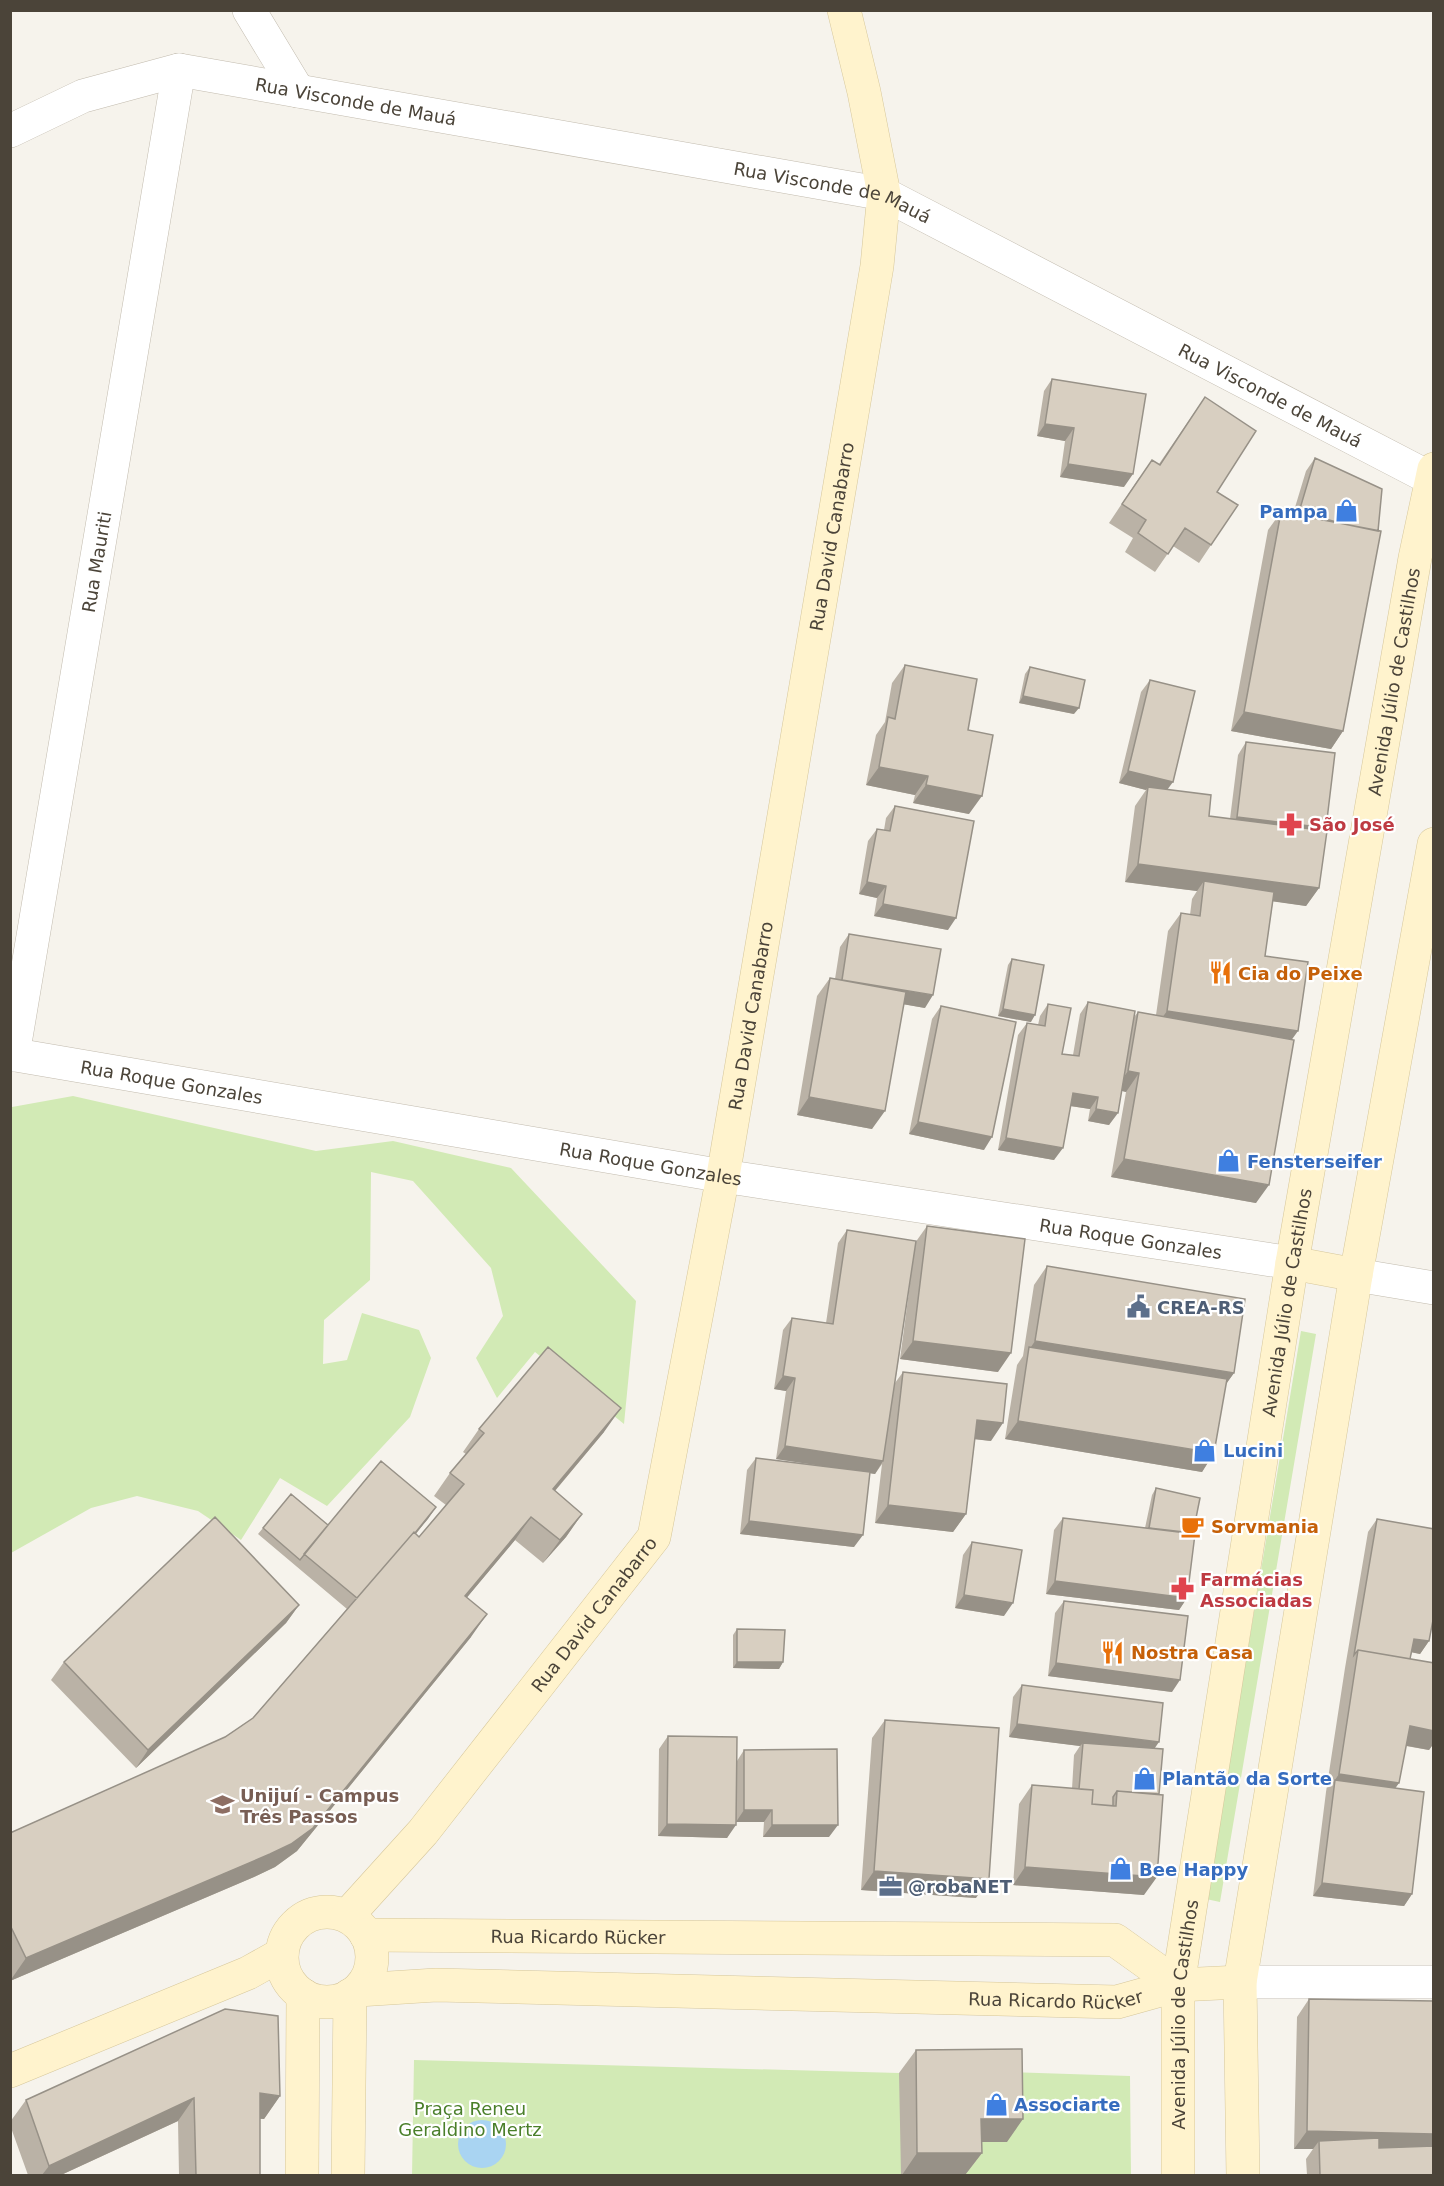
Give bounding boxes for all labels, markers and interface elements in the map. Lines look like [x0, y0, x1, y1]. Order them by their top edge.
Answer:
street label: Rua Visconde de Mauá [254, 73, 458, 129]
street label: Rua Visconde de Mauá [732, 157, 935, 227]
street label: Rua Visconde de Mauá [1175, 339, 1366, 451]
street label: Rua David Canabarro [805, 441, 858, 633]
shop icon: Pampa [1333, 498, 1359, 524]
place label: Pampa [1259, 501, 1328, 522]
street label: Rua Mauriti [77, 510, 115, 614]
street label: Avenida Júlio de Castilhos [1363, 566, 1424, 797]
pharmacy icon: São José [1278, 811, 1304, 837]
place label: São José [1309, 814, 1395, 835]
street label: Rua David Canabarro [724, 920, 776, 1112]
restaurant icon: Cia do Peixe [1207, 960, 1233, 986]
place label: Cia do Peixe [1238, 963, 1363, 984]
street label: Rua Roque Gonzales [79, 1056, 264, 1108]
street label: Rua Roque Gonzales [558, 1138, 743, 1189]
shop icon: Fensterseifer [1216, 1148, 1242, 1174]
place label: Fensterseifer [1247, 1151, 1382, 1172]
street label: Avenida Júlio de Castilhos [1257, 1187, 1315, 1418]
street label: Rua Roque Gonzales [1038, 1214, 1224, 1263]
public building icon: CREA-RS [1126, 1294, 1152, 1320]
place label: CREA-RS [1157, 1297, 1245, 1318]
shop icon: Lucini [1192, 1437, 1218, 1463]
place label: Lucini [1223, 1440, 1283, 1461]
cafe icon: Sorvmania [1180, 1513, 1206, 1539]
place label: Sorvmania [1211, 1516, 1319, 1537]
street label: Rua David Canabarro [526, 1532, 661, 1696]
place label: Farmácias Associadas [1200, 1569, 1312, 1611]
pharmacy icon: Farmácias Associadas [1169, 1576, 1195, 1602]
restaurant icon: Nostra Casa [1100, 1639, 1126, 1665]
place label: Nostra Casa [1131, 1642, 1253, 1663]
shop icon: Plantão da Sorte [1131, 1765, 1157, 1791]
place label: Plantão da Sorte [1162, 1768, 1332, 1789]
place label: Unijuí - Campus Três Passos [240, 1785, 399, 1827]
school or university icon: Unijuí - Campus Três Passos [209, 1792, 235, 1818]
shop icon: Bee Happy [1108, 1856, 1134, 1882]
place label: Bee Happy [1139, 1859, 1248, 1880]
office icon: @robaNET [877, 1873, 903, 1899]
place label: @robaNET [908, 1876, 1013, 1897]
street label: Avenida Júlio de Castilhos [1167, 1898, 1202, 2130]
street label: Rua Ricardo Rücker [490, 1925, 666, 1948]
street label: Rua Ricardo Rücker [968, 1985, 1146, 2013]
shop icon: Associarte [983, 2091, 1009, 2117]
place label: Associarte [1014, 2094, 1120, 2115]
park label: Praça Reneu Geraldino Mertz [398, 2098, 542, 2140]

